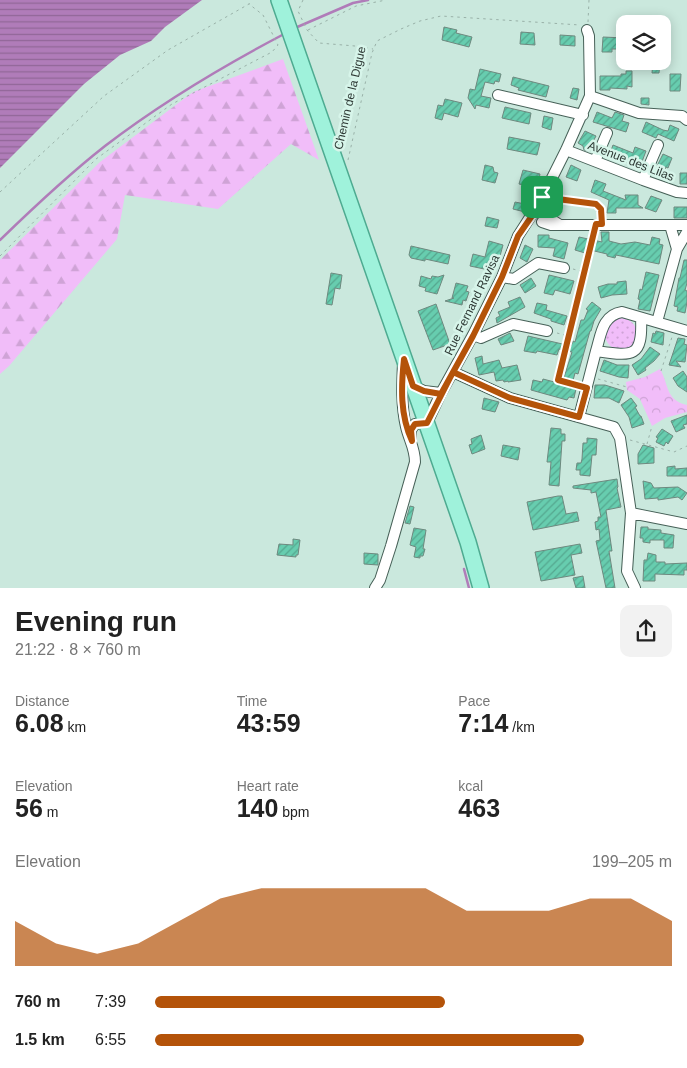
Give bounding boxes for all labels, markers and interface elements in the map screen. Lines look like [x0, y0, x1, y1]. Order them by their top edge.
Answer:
map controls [616, 15, 671, 70]
button: layers [616, 15, 671, 70]
street label: Chemin de la Digue [331, 45, 369, 151]
street label: Avenue des Lilas [586, 138, 676, 184]
pin [521, 176, 563, 218]
icon: arrive [528, 183, 556, 211]
street label: Rue Fernand Ravisa [442, 252, 503, 358]
button: share [620, 605, 672, 657]
text: Evening run [15, 606, 177, 637]
text: 21:22 · 8 × 760 m [15, 641, 141, 658]
text: Distance [15, 693, 69, 709]
text: Time [237, 693, 267, 709]
text: Pace [458, 693, 490, 709]
text: 6.08 [15, 709, 64, 737]
text: 43:59 [237, 709, 301, 737]
text: 7:14 [458, 709, 508, 737]
text: km [64, 719, 86, 735]
text: /km [508, 719, 535, 735]
text: Elevation [15, 778, 73, 794]
text: Heart rate [237, 778, 299, 794]
text: kcal [458, 778, 483, 794]
text: 56 [15, 794, 43, 822]
text: 140 [237, 794, 278, 822]
text: 463 [458, 794, 500, 822]
text: m [43, 804, 58, 820]
text: bpm [278, 804, 310, 820]
text: Elevation [15, 853, 81, 870]
text: 199–205 m [592, 853, 672, 870]
text: 760 m [15, 993, 60, 1010]
text: 7:39 [95, 993, 126, 1010]
text: 1.5 km [15, 1031, 65, 1048]
text: 6:55 [95, 1031, 126, 1048]

